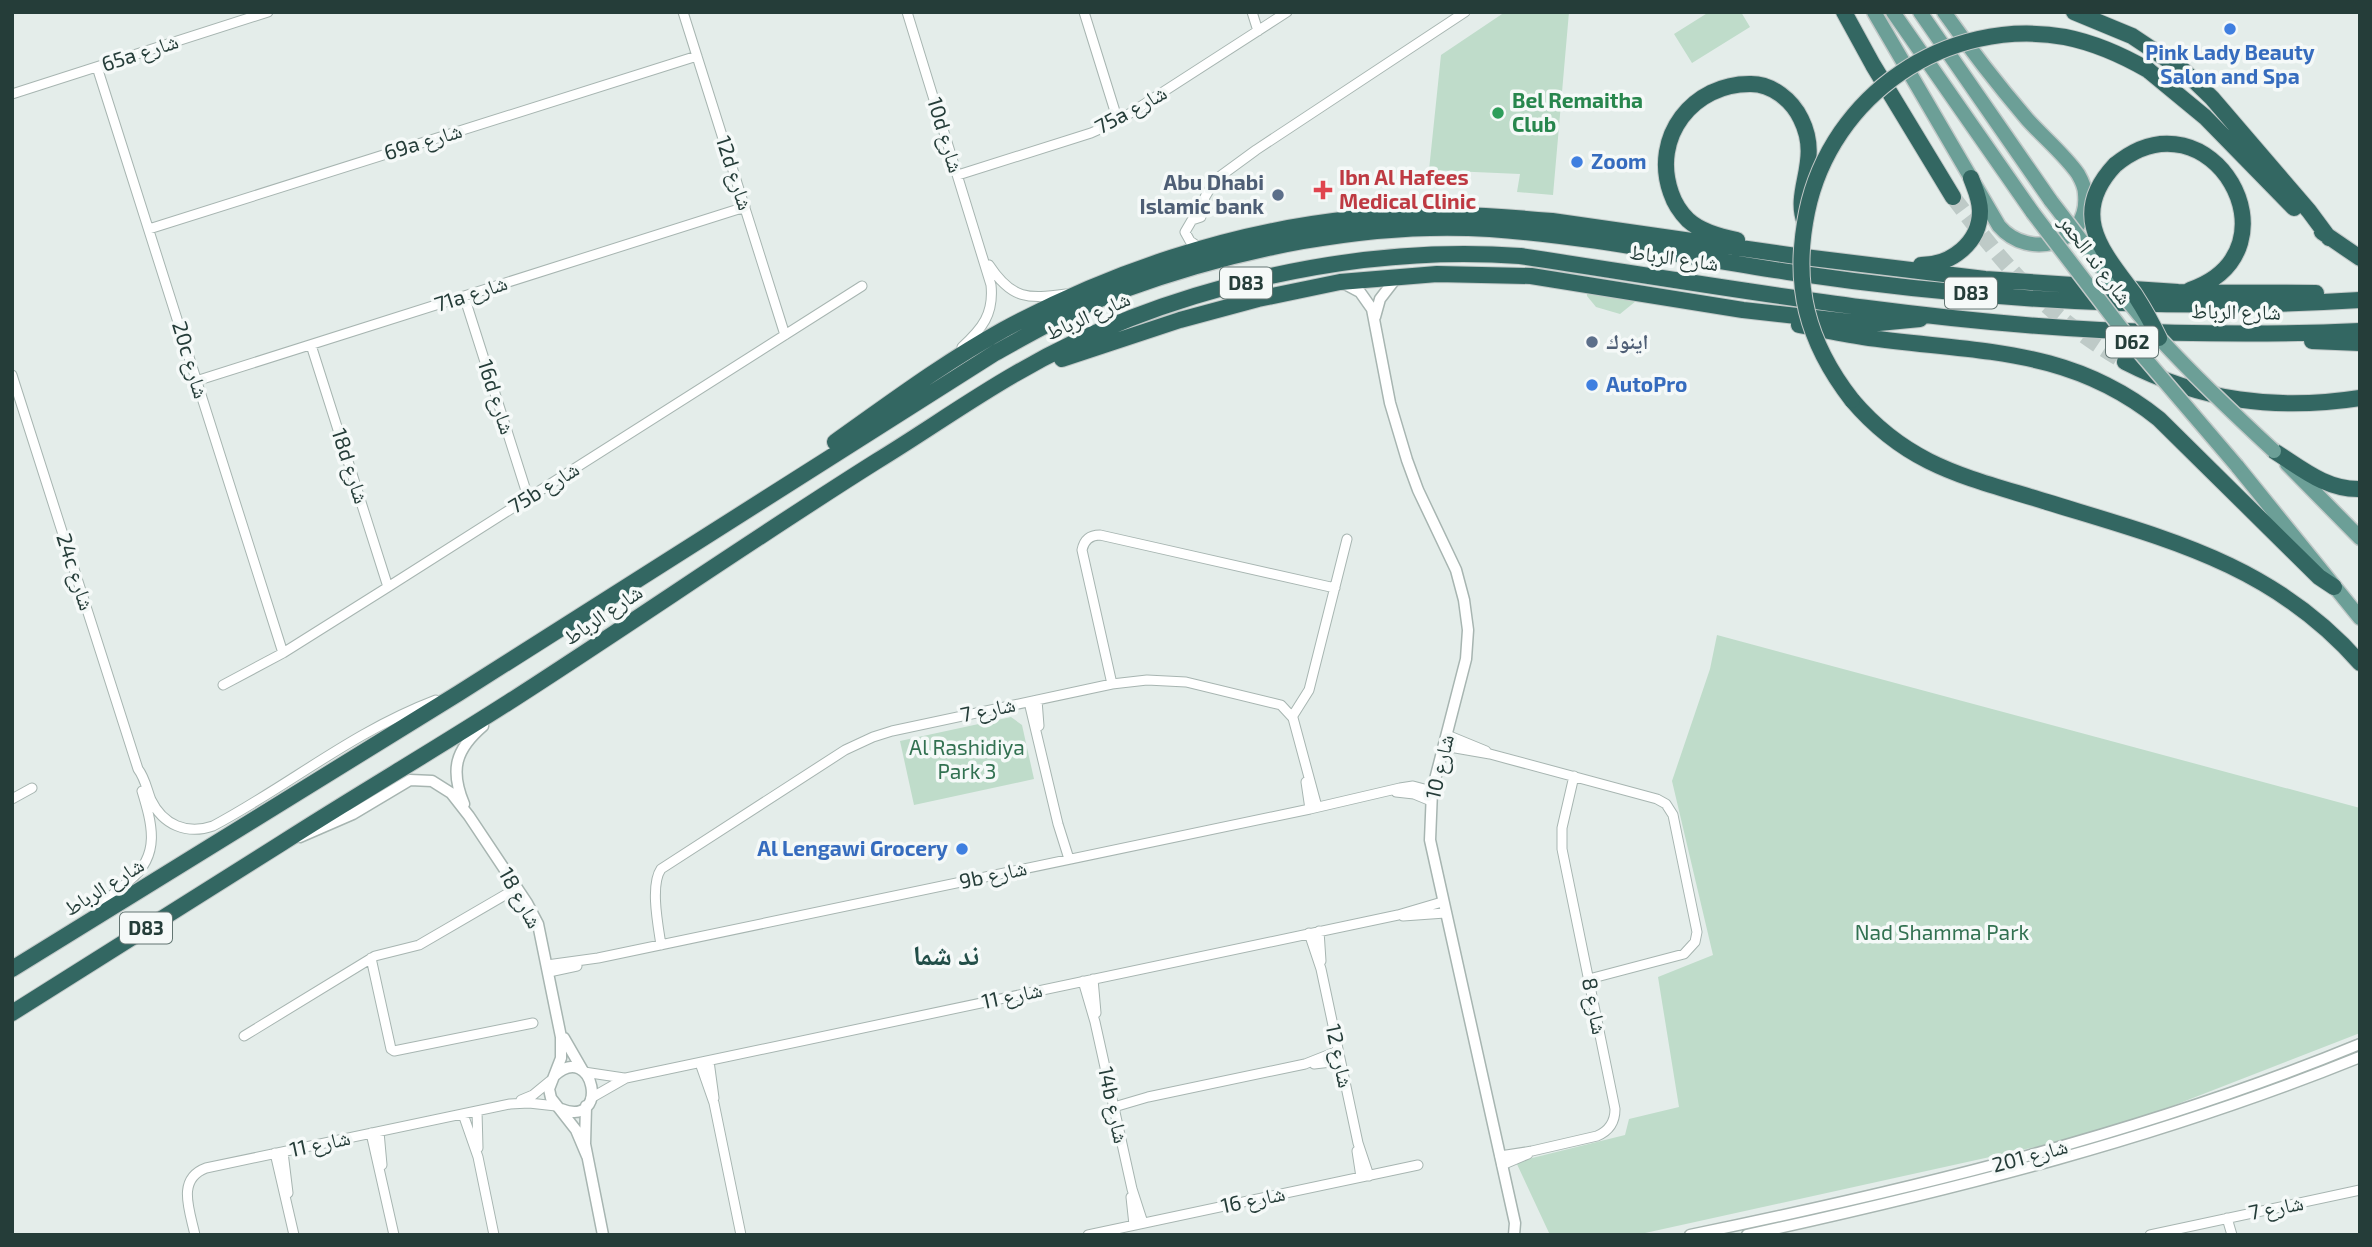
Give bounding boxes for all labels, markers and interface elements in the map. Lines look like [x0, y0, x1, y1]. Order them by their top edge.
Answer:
marker: Pink Lady Beauty Salon and Spa [2222, 21, 2238, 37]
street label: 65a شارع [98, 27, 182, 78]
place label: Pink Lady Beauty Salon and Spa [2145, 39, 2315, 88]
street label: 75a شارع [1090, 79, 1171, 140]
place label: Bel Remaitha Club [1512, 87, 1643, 136]
street label: 10d شارع [921, 94, 970, 176]
marker: Bel Remaitha Club [1490, 105, 1506, 121]
street label: 69a شارع [381, 117, 465, 166]
street label: 12d شارع [710, 132, 759, 214]
place label: Zoom [1591, 148, 1647, 173]
marker: Zoom [1569, 154, 1585, 170]
place label: Ibn Al Hafees Medical Clinic [1339, 164, 1476, 213]
place label: Abu Dhabi Islamic bank [1140, 169, 1264, 218]
marker: Ibn Al Hafees Medical Clinic [1313, 180, 1333, 200]
marker: Abu Dhabi Islamic bank [1270, 187, 1286, 203]
street label: شارع ند الحمر [2052, 209, 2138, 310]
street label: شارع الرباط [1628, 238, 1720, 277]
road number: D83 [1220, 268, 1272, 298]
street label: 71a شارع [431, 269, 511, 318]
road number: D83 [1945, 278, 1997, 308]
street label: شارع الرباط [1041, 285, 1134, 346]
street label: شارع الرباط [2191, 297, 2281, 326]
street label: 20c شارع [166, 318, 215, 402]
road number: D62 [2106, 326, 2158, 358]
place label: اينوك [1606, 328, 1649, 354]
marker: اينوك [1584, 334, 1600, 350]
street label: 16d شارع [472, 356, 521, 438]
place label: AutoPro [1606, 371, 1687, 396]
marker: AutoPro [1584, 377, 1600, 393]
street label: 18d شارع [326, 425, 375, 507]
street label: 75b شارع [503, 455, 584, 520]
street label: 24c شارع [50, 530, 101, 614]
street label: شارع الرباط [558, 578, 647, 651]
street label: شارع 7 [958, 691, 1018, 728]
street label: شارع 10 [1419, 732, 1460, 802]
park label: Al Rashidiya Park 3 [909, 734, 1025, 783]
place label: Al Lengawi Grocery [757, 835, 948, 861]
marker: Al Lengawi Grocery [954, 841, 970, 857]
street label: شارع الرباط [59, 851, 149, 922]
street label: 9b شارع [957, 854, 1029, 895]
street label: شارع 18 [493, 862, 548, 933]
road number: D83 [120, 912, 172, 944]
park label: Nad Shamma Park [1855, 919, 2030, 944]
district label: ند شما [913, 937, 979, 971]
street label: شارع 8 [1576, 975, 1613, 1037]
street label: شارع 11 [979, 976, 1045, 1015]
street label: شارع 12 [1320, 1021, 1359, 1090]
street label: 14b شارع [1092, 1064, 1135, 1146]
street label: شارع 11 [287, 1124, 353, 1163]
street label: شارع 201 [1989, 1132, 2071, 1179]
street label: شارع 16 [1218, 1180, 1287, 1219]
street label: شارع 7 [2246, 1189, 2306, 1226]

